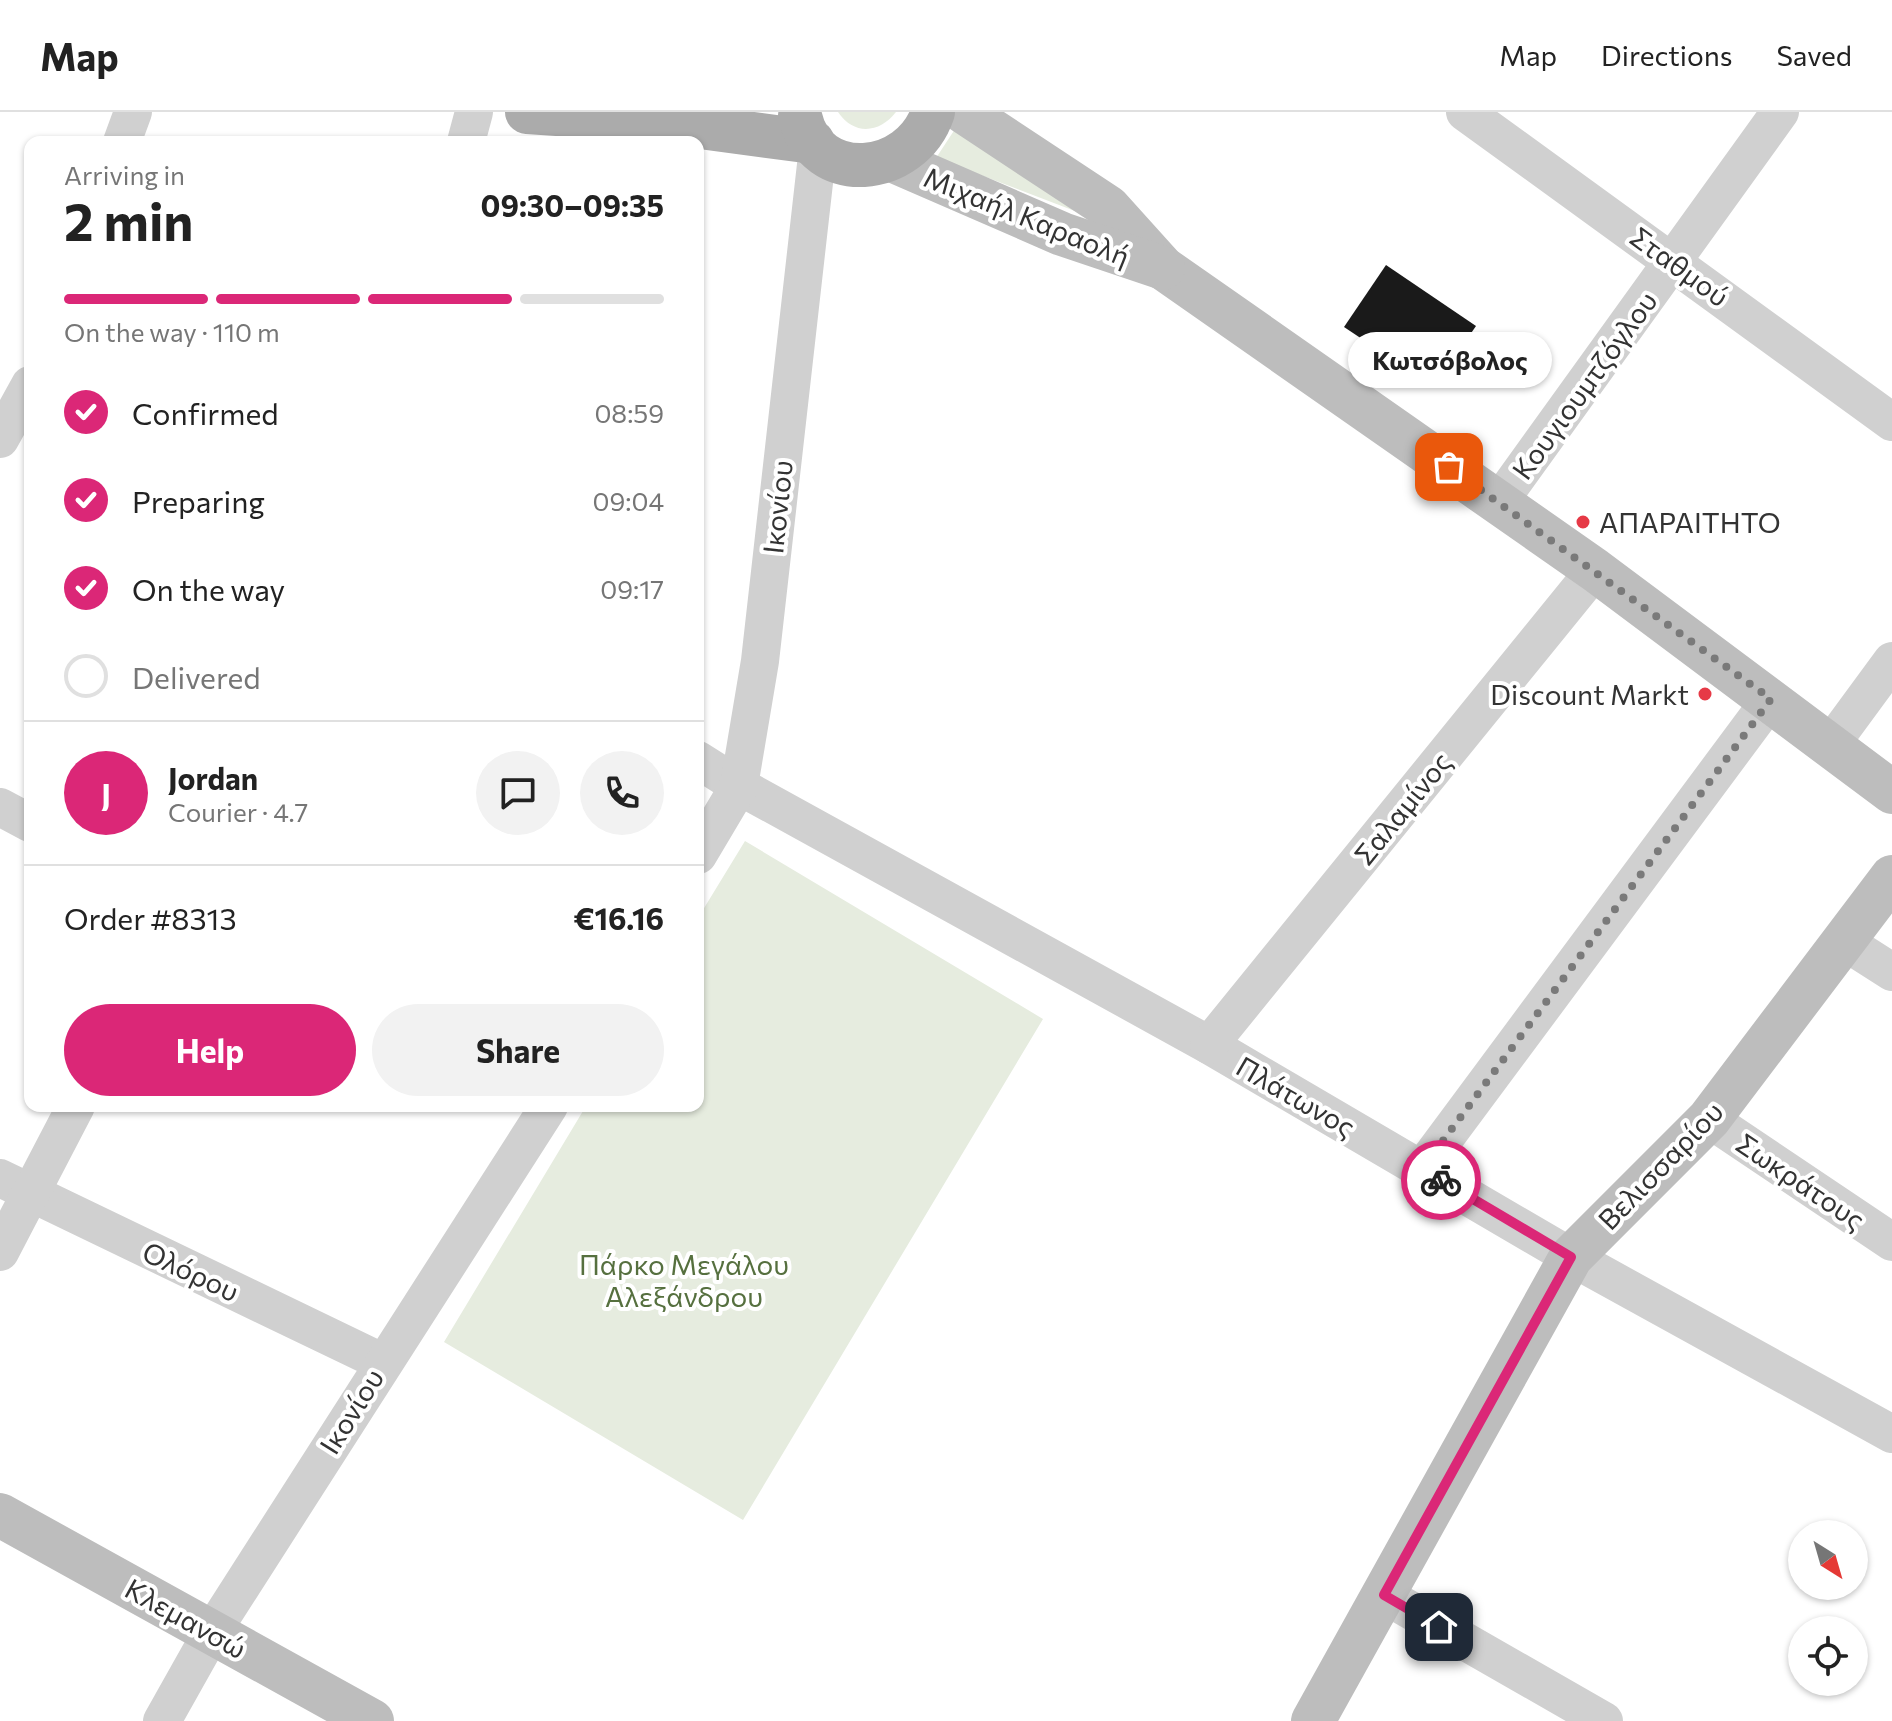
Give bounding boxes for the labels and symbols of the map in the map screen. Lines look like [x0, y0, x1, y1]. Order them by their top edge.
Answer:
street label: Μιχαήλ Καραολή [919, 159, 1135, 273]
street label: Σταθμού [1624, 219, 1736, 313]
street label: Κουγιουμτζόγλου [1504, 284, 1664, 486]
callout: Κωτσόβολος [1347, 331, 1551, 387]
pin [1415, 433, 1483, 501]
street label: Ικονίου [755, 459, 799, 555]
place label: ΑΠΑΡΑΙΤΗΤΟ [1599, 505, 1781, 539]
marker: ΑΠΑΡΑΙΤΗΤΟ [1574, 513, 1592, 531]
place label: Discount Markt [1490, 677, 1689, 711]
marker: Discount Markt [1696, 685, 1714, 703]
street label: Σαλαμίνος [1346, 745, 1458, 871]
street label: Πλάτωνος [1231, 1048, 1361, 1144]
street label: Βελισσαρίου [1591, 1094, 1729, 1236]
street label: Σωκράτους [1730, 1126, 1872, 1236]
courier [1401, 1140, 1481, 1220]
street label: Ολόρου [137, 1234, 245, 1308]
park label: Πάρκο Μεγάλου Αλεξάνδρου [579, 1247, 789, 1313]
street label: Ικονίου [312, 1362, 390, 1460]
north arrow [1788, 1520, 1868, 1600]
street label: Κλεμανσώ [120, 1571, 252, 1665]
pin [1405, 1593, 1473, 1661]

